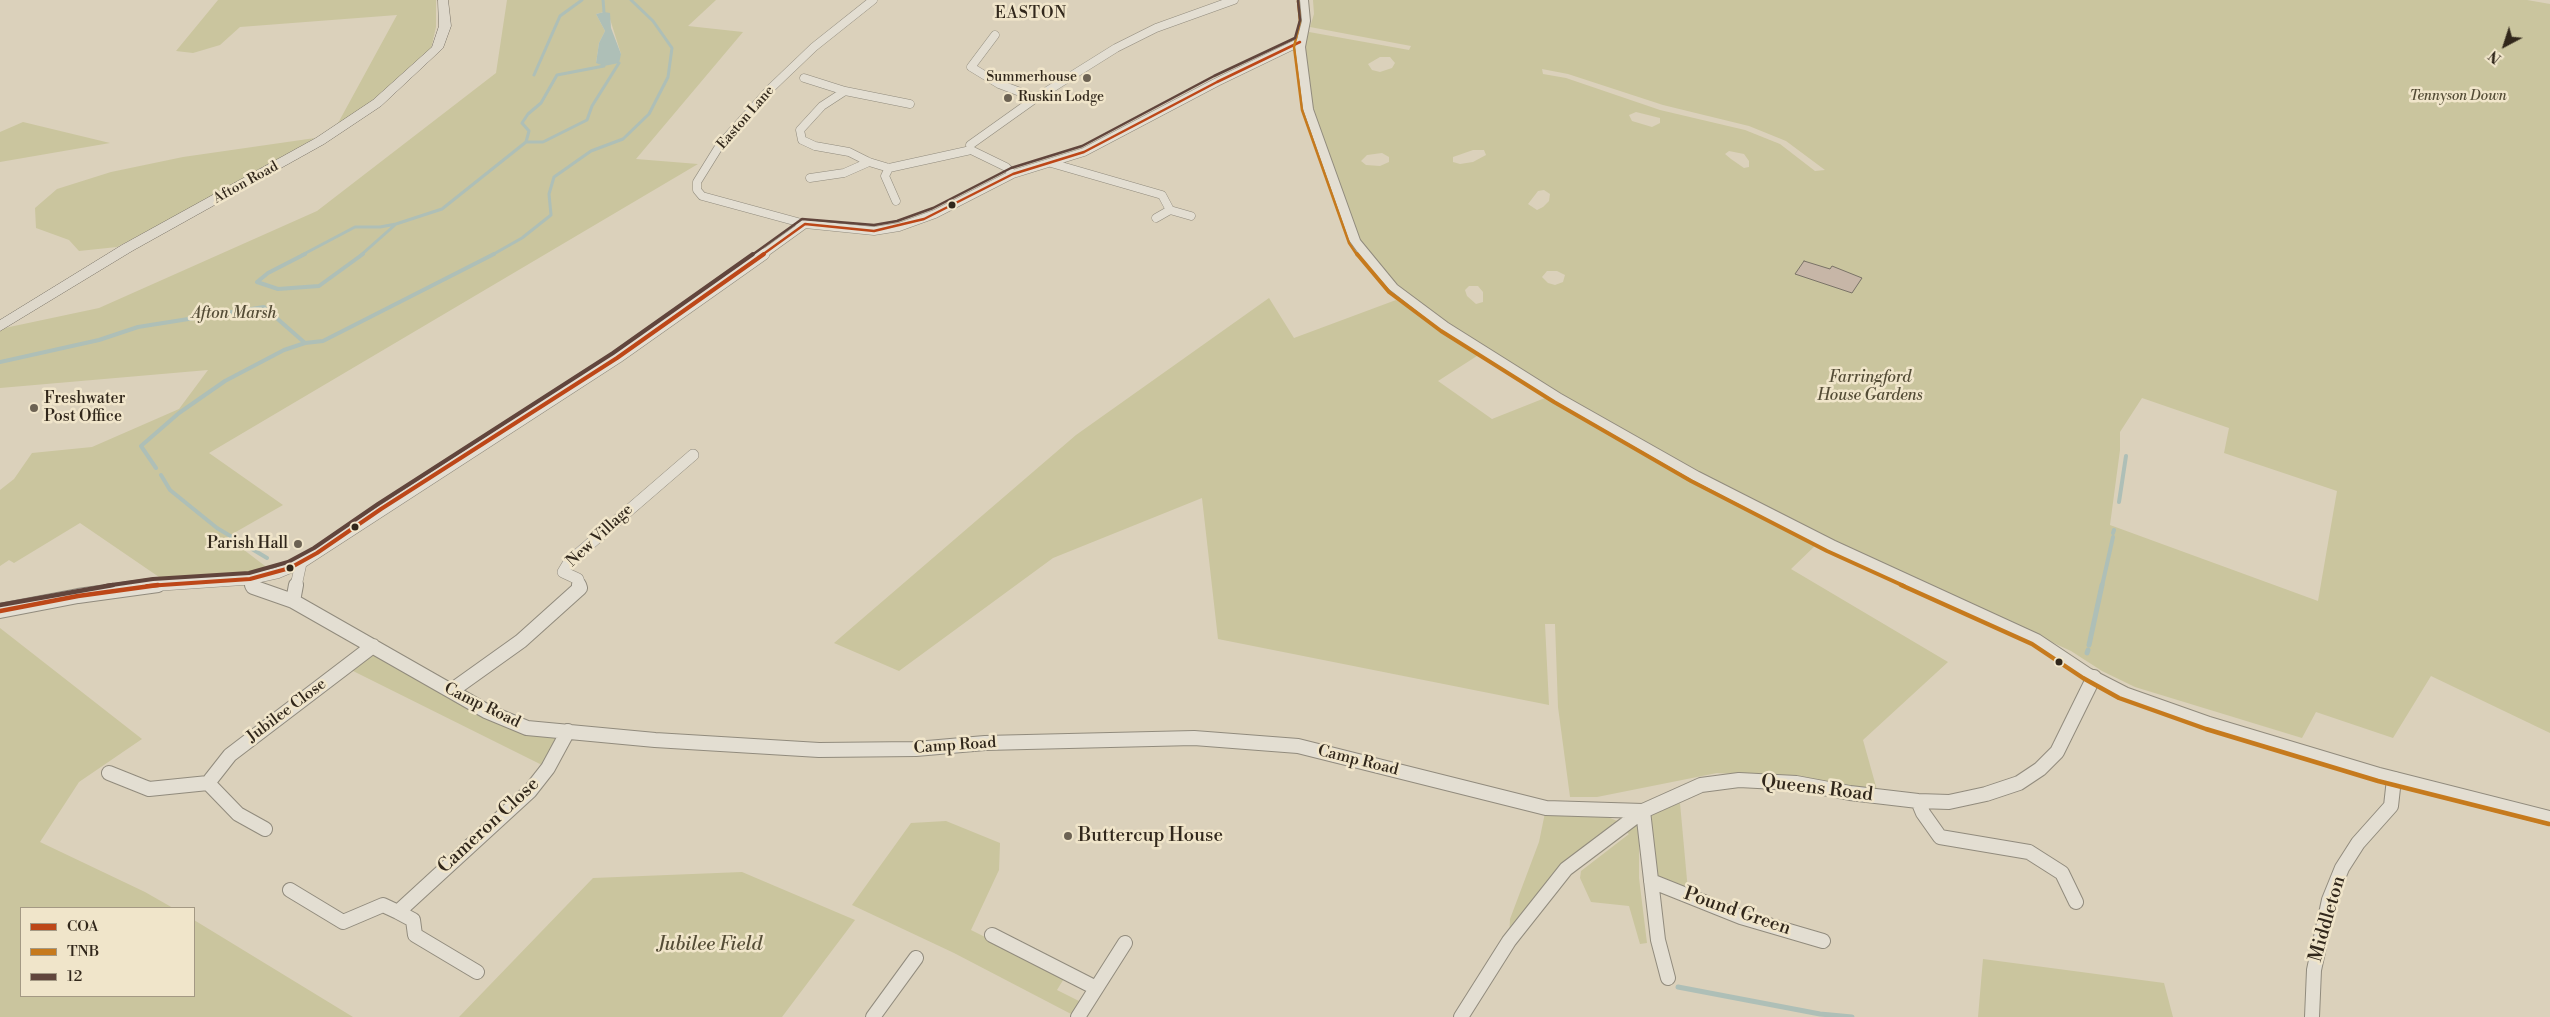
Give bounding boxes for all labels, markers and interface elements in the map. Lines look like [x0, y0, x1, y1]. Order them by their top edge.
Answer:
district label: EASTON [994, 4, 1068, 24]
north arrow [2480, 20, 2530, 70]
text: N [2485, 46, 2505, 67]
place label: Summerhouse [986, 70, 1077, 86]
marker: Summerhouse [1081, 72, 1093, 84]
street label: Easton Lane [714, 83, 778, 153]
park label: Tennyson Down [2409, 89, 2507, 105]
place label: Ruskin Lodge [1018, 90, 1104, 106]
marker: Ruskin Lodge [1002, 92, 1014, 104]
street label: Afton Road [211, 158, 281, 208]
unlabelled marker [947, 200, 957, 210]
park label: Afton Marsh [192, 304, 276, 324]
park label: Farringford House Gardens [1817, 368, 1923, 406]
place label: Freshwater Post Office [44, 389, 125, 427]
marker: Freshwater Post Office [28, 402, 40, 414]
street label: New Village [563, 500, 637, 572]
unlabelled marker [350, 522, 360, 532]
place label: Parish Hall [207, 534, 288, 554]
marker: Parish Hall [292, 538, 304, 550]
unlabelled marker [285, 563, 295, 573]
unlabelled marker [2054, 657, 2064, 667]
street label: Jubilee Close [244, 675, 330, 747]
street label: Camp Road [441, 679, 523, 733]
street label: Camp Road [913, 734, 997, 758]
street label: Camp Road [1316, 742, 1400, 780]
street label: Queens Road [1760, 771, 1874, 807]
street label: Cameron Close [434, 773, 544, 879]
place label: Buttercup House [1078, 825, 1223, 847]
marker: Buttercup House [1062, 830, 1074, 842]
street label: Middleton [2305, 873, 2351, 965]
street label: Pound Green [1680, 883, 1794, 941]
legend [20, 907, 195, 997]
text: COA [67, 917, 99, 936]
park label: Jubilee Field [658, 934, 762, 956]
text: TNB [67, 942, 99, 961]
text: 12 [67, 967, 82, 986]

